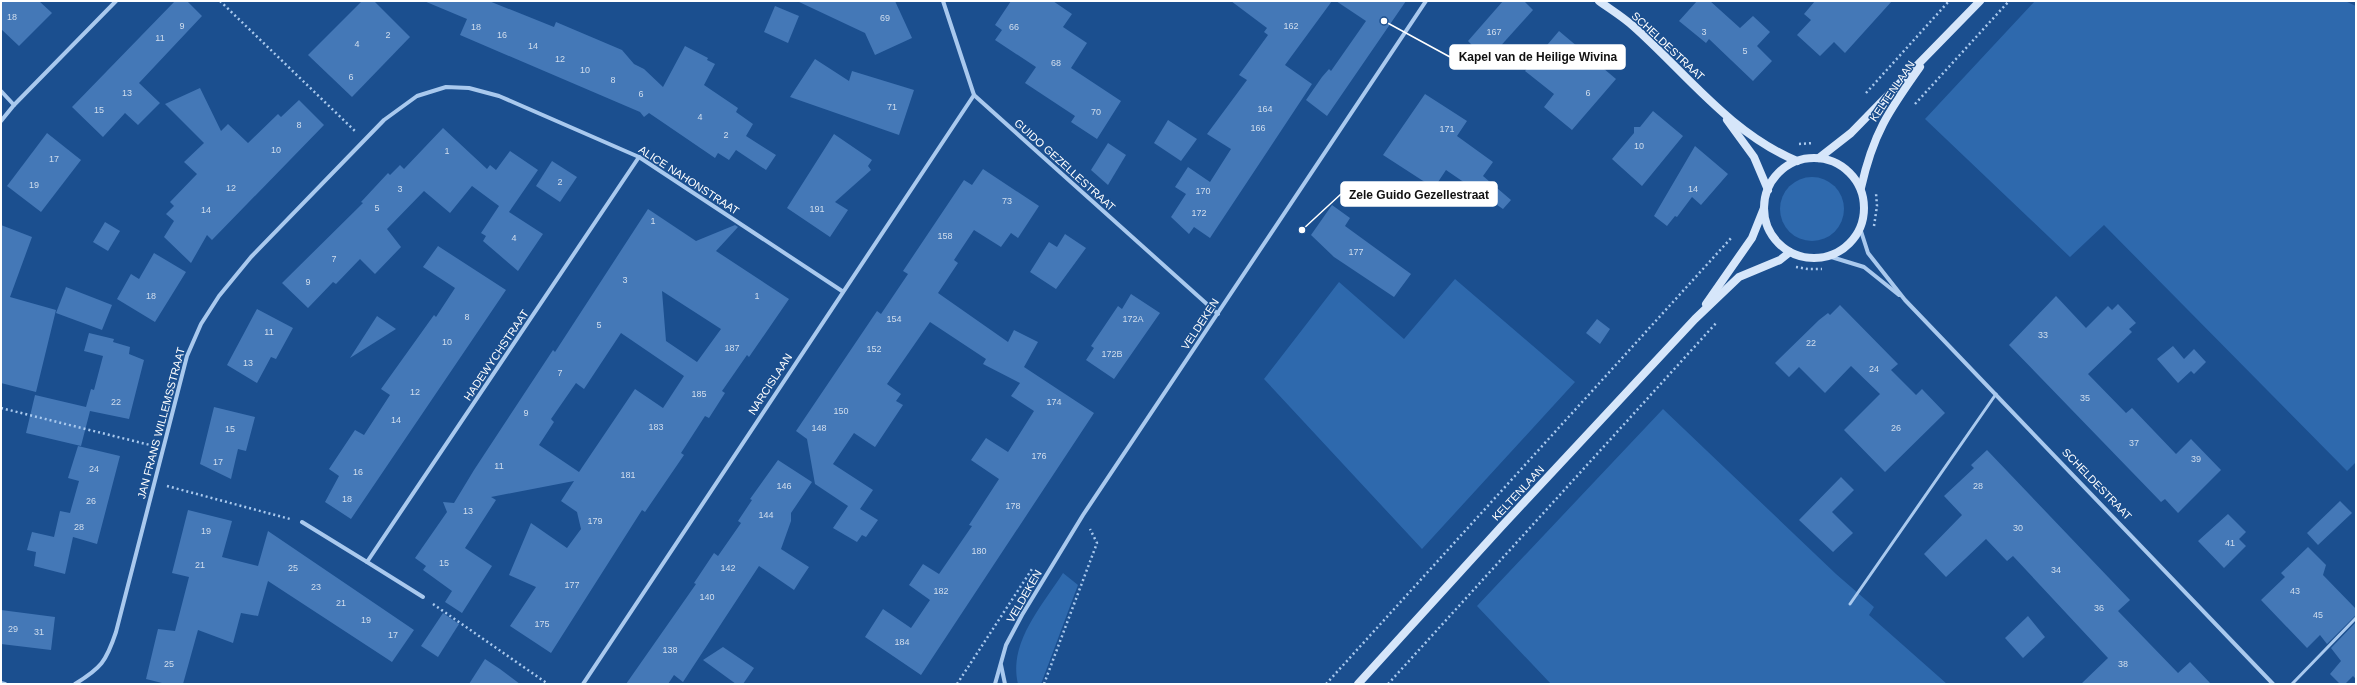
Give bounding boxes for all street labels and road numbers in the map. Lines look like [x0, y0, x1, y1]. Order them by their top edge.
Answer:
street label: SCHELDESTRAAT [1629, 9, 1707, 83]
street label: KELTENLAAN [1867, 58, 1917, 124]
street label: GUIDO GEZELLESTRAAT [1012, 117, 1118, 214]
street label: ALICE NAHONSTRAAT [637, 143, 742, 217]
street label: VELDEKEN [1179, 296, 1221, 352]
street label: HADEWYCHSTRAAT [461, 307, 531, 403]
street label: JAN FRANS WILLEMSSTRAAT [135, 346, 187, 500]
street label: NARCISLAAN [746, 351, 794, 417]
street label: SCHELDESTRAAT [2060, 446, 2134, 522]
street label: KELTENLAAN [1489, 463, 1547, 523]
street label: VELDEKEN [1004, 568, 1044, 624]

